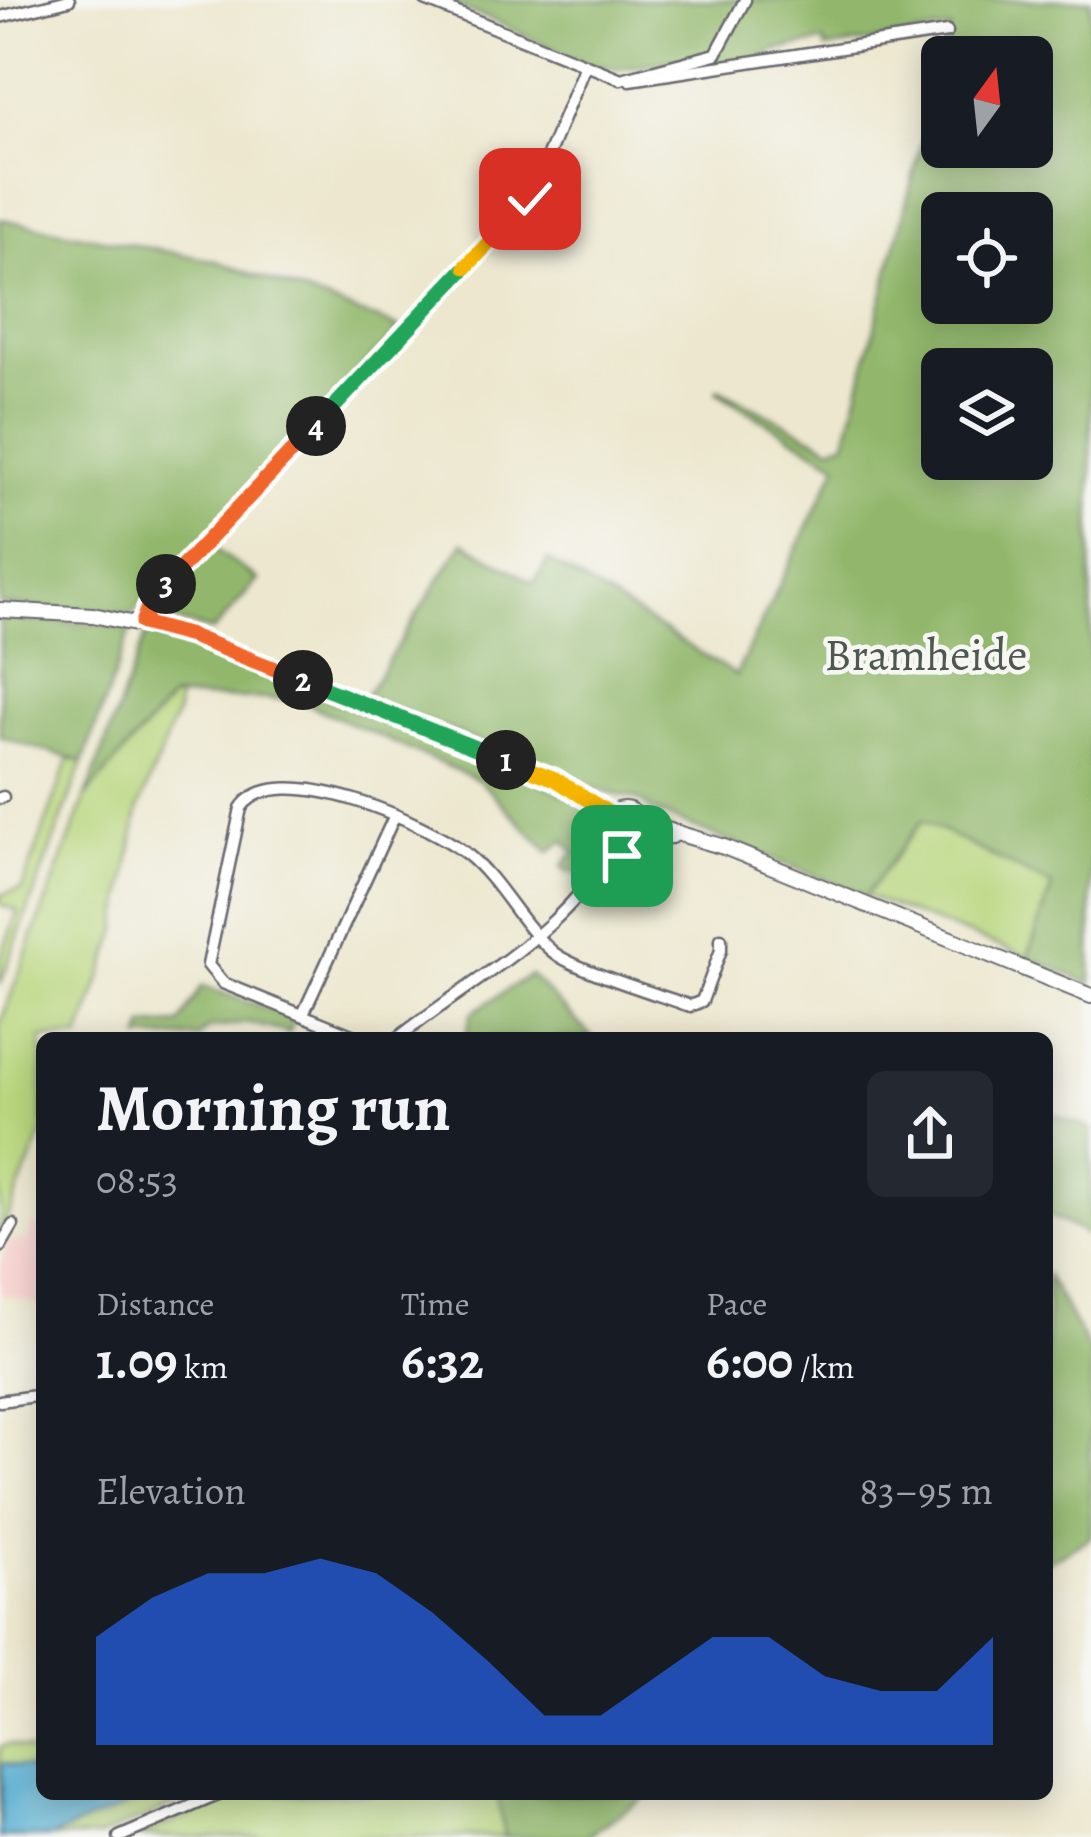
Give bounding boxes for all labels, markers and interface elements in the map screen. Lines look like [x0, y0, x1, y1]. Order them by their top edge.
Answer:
north arrow [921, 36, 1053, 168]
map controls [921, 36, 1053, 480]
pin [479, 148, 581, 250]
icon: check [497, 166, 563, 232]
button: locate [921, 192, 1053, 324]
button: layers [921, 348, 1053, 480]
pin: 4 [286, 396, 346, 456]
text: 4 [308, 403, 324, 448]
pin: 3 [136, 554, 196, 614]
text: 3 [159, 561, 173, 606]
park label: Bramheide [825, 624, 1027, 686]
pin: 2 [273, 650, 333, 710]
text: 2 [295, 657, 311, 702]
pin: 1 [476, 730, 536, 790]
text: 1 [500, 737, 512, 782]
pin [571, 805, 673, 907]
icon: arrive [589, 823, 655, 889]
text: Morning run [96, 1063, 451, 1153]
button: share [867, 1071, 993, 1197]
text: 08:53 [96, 1153, 178, 1206]
text: Distance [96, 1281, 214, 1326]
text: Time [401, 1281, 470, 1326]
text: Pace [706, 1281, 767, 1326]
text: 1.09 [96, 1326, 178, 1396]
text: 6:32 [401, 1326, 484, 1396]
text: 6:00 [706, 1326, 793, 1396]
text: km [178, 1344, 228, 1389]
text: /km [793, 1344, 855, 1389]
text: Elevation [96, 1464, 246, 1517]
text: 83–95 m [859, 1464, 993, 1517]

